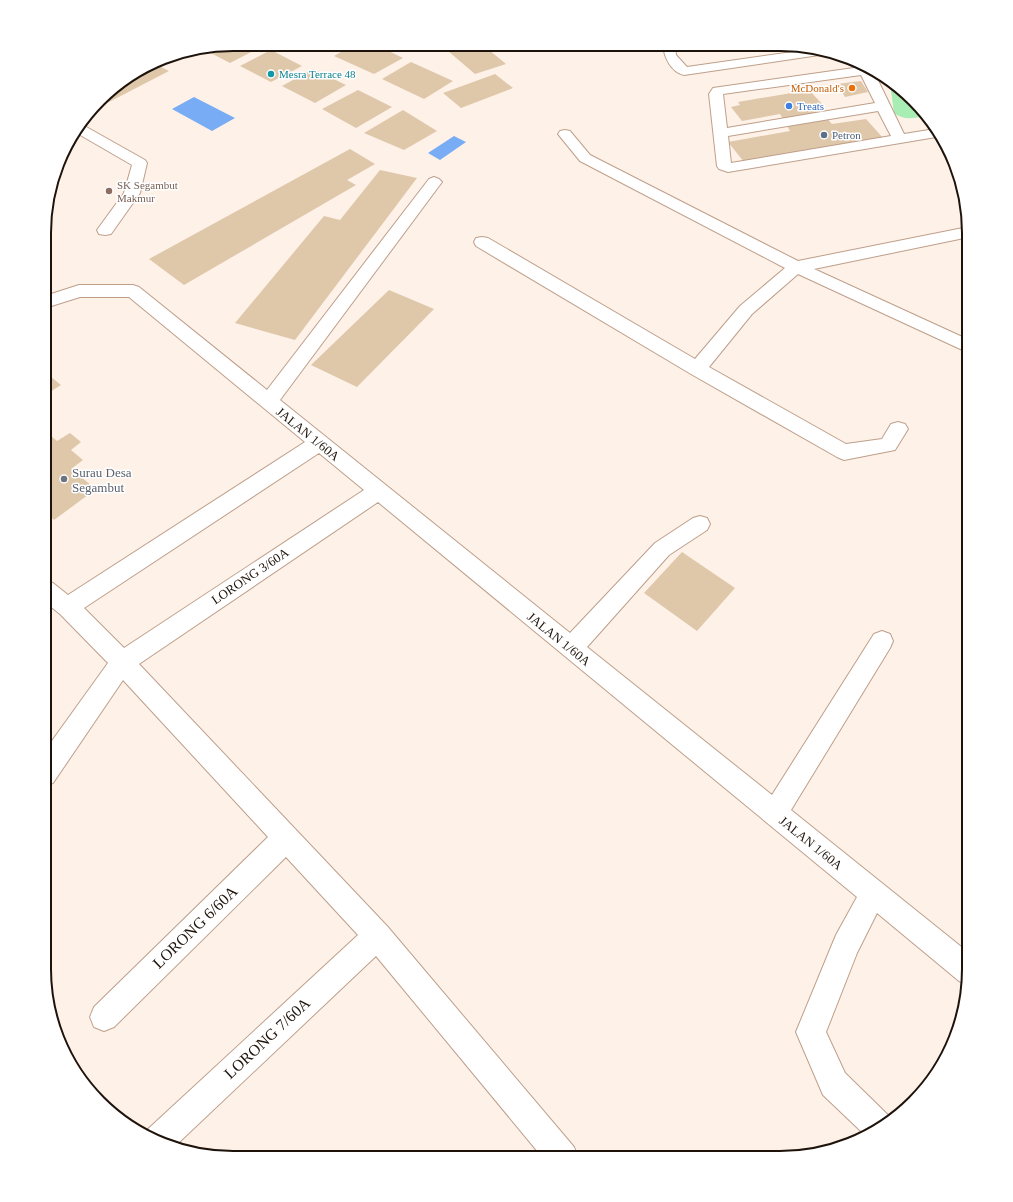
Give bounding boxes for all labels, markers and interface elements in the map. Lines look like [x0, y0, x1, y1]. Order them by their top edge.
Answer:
place label: Mesra Terrace 48 [279, 68, 356, 80]
marker: Mesra Terrace 48 [266, 69, 276, 79]
place label: McDonald's [791, 82, 844, 94]
marker: McDonald's [847, 83, 857, 93]
place label: Treats [797, 100, 824, 112]
marker: Treats [784, 101, 794, 111]
place label: Petron [832, 129, 861, 141]
marker: Petron [819, 130, 829, 140]
place label: SK Segambut Makmur [117, 179, 178, 204]
marker: SK Segambut Makmur [104, 186, 114, 196]
street label: JALAN 1/60A [273, 404, 343, 464]
place label: Surau Desa Segambut [72, 465, 132, 495]
marker: Surau Desa Segambut [59, 474, 69, 484]
street label: LORONG 3/60A [209, 544, 292, 607]
street label: JALAN 1/60A [524, 609, 594, 669]
street label: JALAN 1/60A [776, 813, 846, 873]
street label: LORONG 6/60A [149, 882, 241, 972]
street label: LORONG 7/60A [221, 994, 314, 1082]

